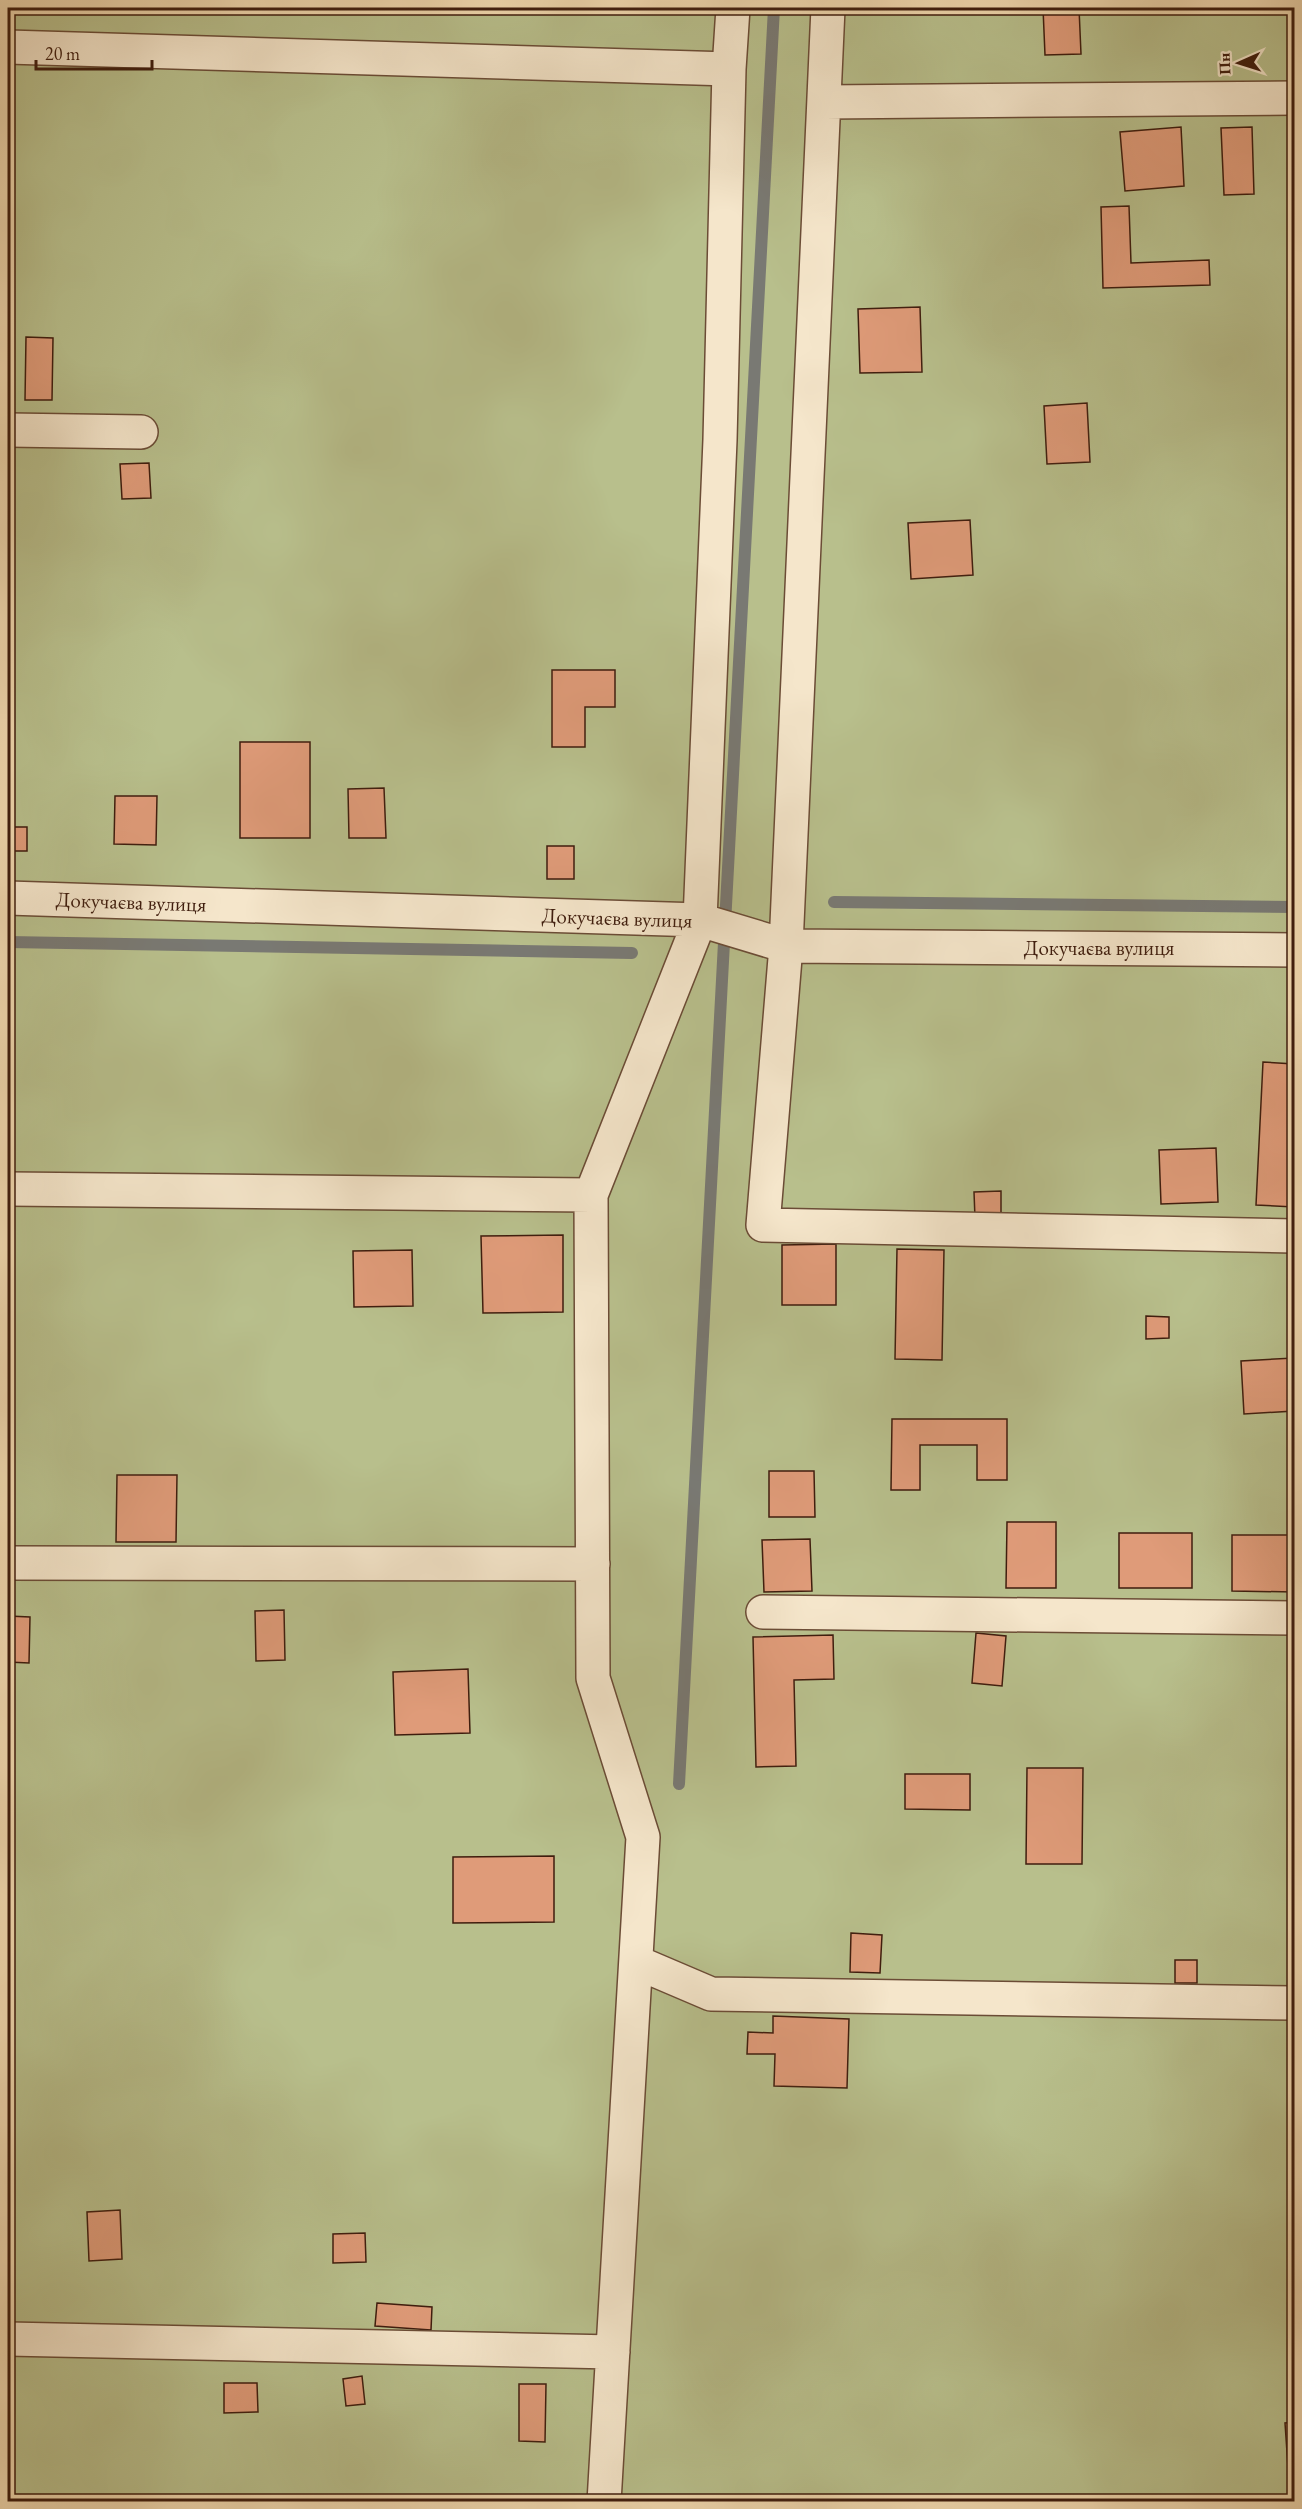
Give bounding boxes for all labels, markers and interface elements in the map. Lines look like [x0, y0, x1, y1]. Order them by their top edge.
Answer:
scale bar [36, 33, 152, 71]
north arrow [1209, 33, 1269, 93]
text: 20 m [45, 42, 80, 65]
text: Пн [1213, 52, 1236, 75]
street label: Докучаєва вулиця [55, 885, 207, 918]
street label: Докучаєва вулиця [541, 901, 693, 934]
street label: Докучаєва вулиця [1024, 934, 1174, 961]

